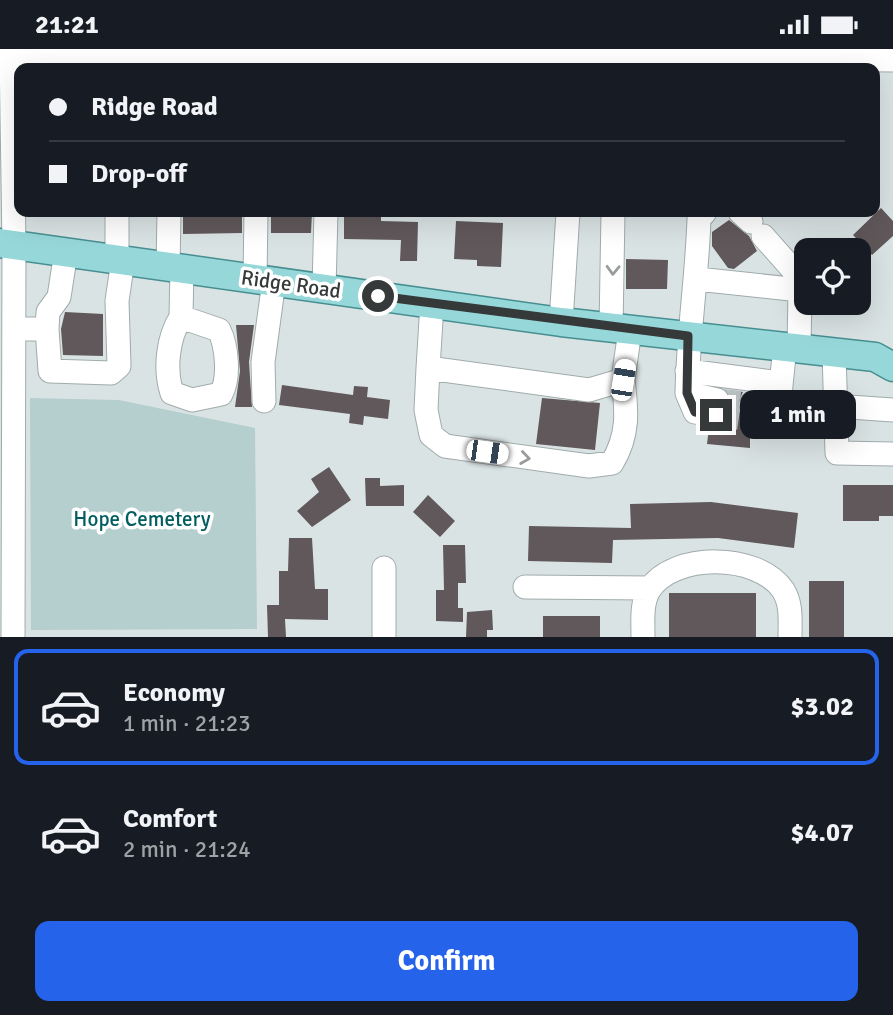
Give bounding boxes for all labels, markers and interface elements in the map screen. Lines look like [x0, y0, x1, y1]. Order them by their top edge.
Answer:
text: 21:21 [35, 9, 99, 41]
text: Ridge Road [91, 91, 218, 123]
text: Drop-off [91, 158, 187, 190]
map controls [794, 238, 871, 315]
button: locate [794, 238, 871, 315]
street label: Ridge Road [239, 264, 343, 304]
one-way arrow [605, 264, 620, 275]
route start [362, 280, 394, 312]
car [610, 358, 637, 402]
callout: 1 min [740, 391, 856, 439]
route end [700, 399, 732, 431]
text: 1 min [770, 400, 826, 429]
car [465, 439, 510, 465]
one-way arrow [519, 450, 531, 465]
park label: Hope Cemetery [73, 506, 211, 532]
icon: car [39, 676, 102, 739]
text: Economy [123, 677, 225, 709]
text: $3.02 [790, 691, 854, 723]
text: 1 min · 21:23 [123, 709, 251, 738]
icon: car [39, 802, 102, 865]
text: Comfort [123, 803, 217, 835]
text: $4.07 [790, 817, 854, 849]
text: 2 min · 21:24 [123, 835, 251, 864]
button: Confirm [35, 921, 858, 1001]

